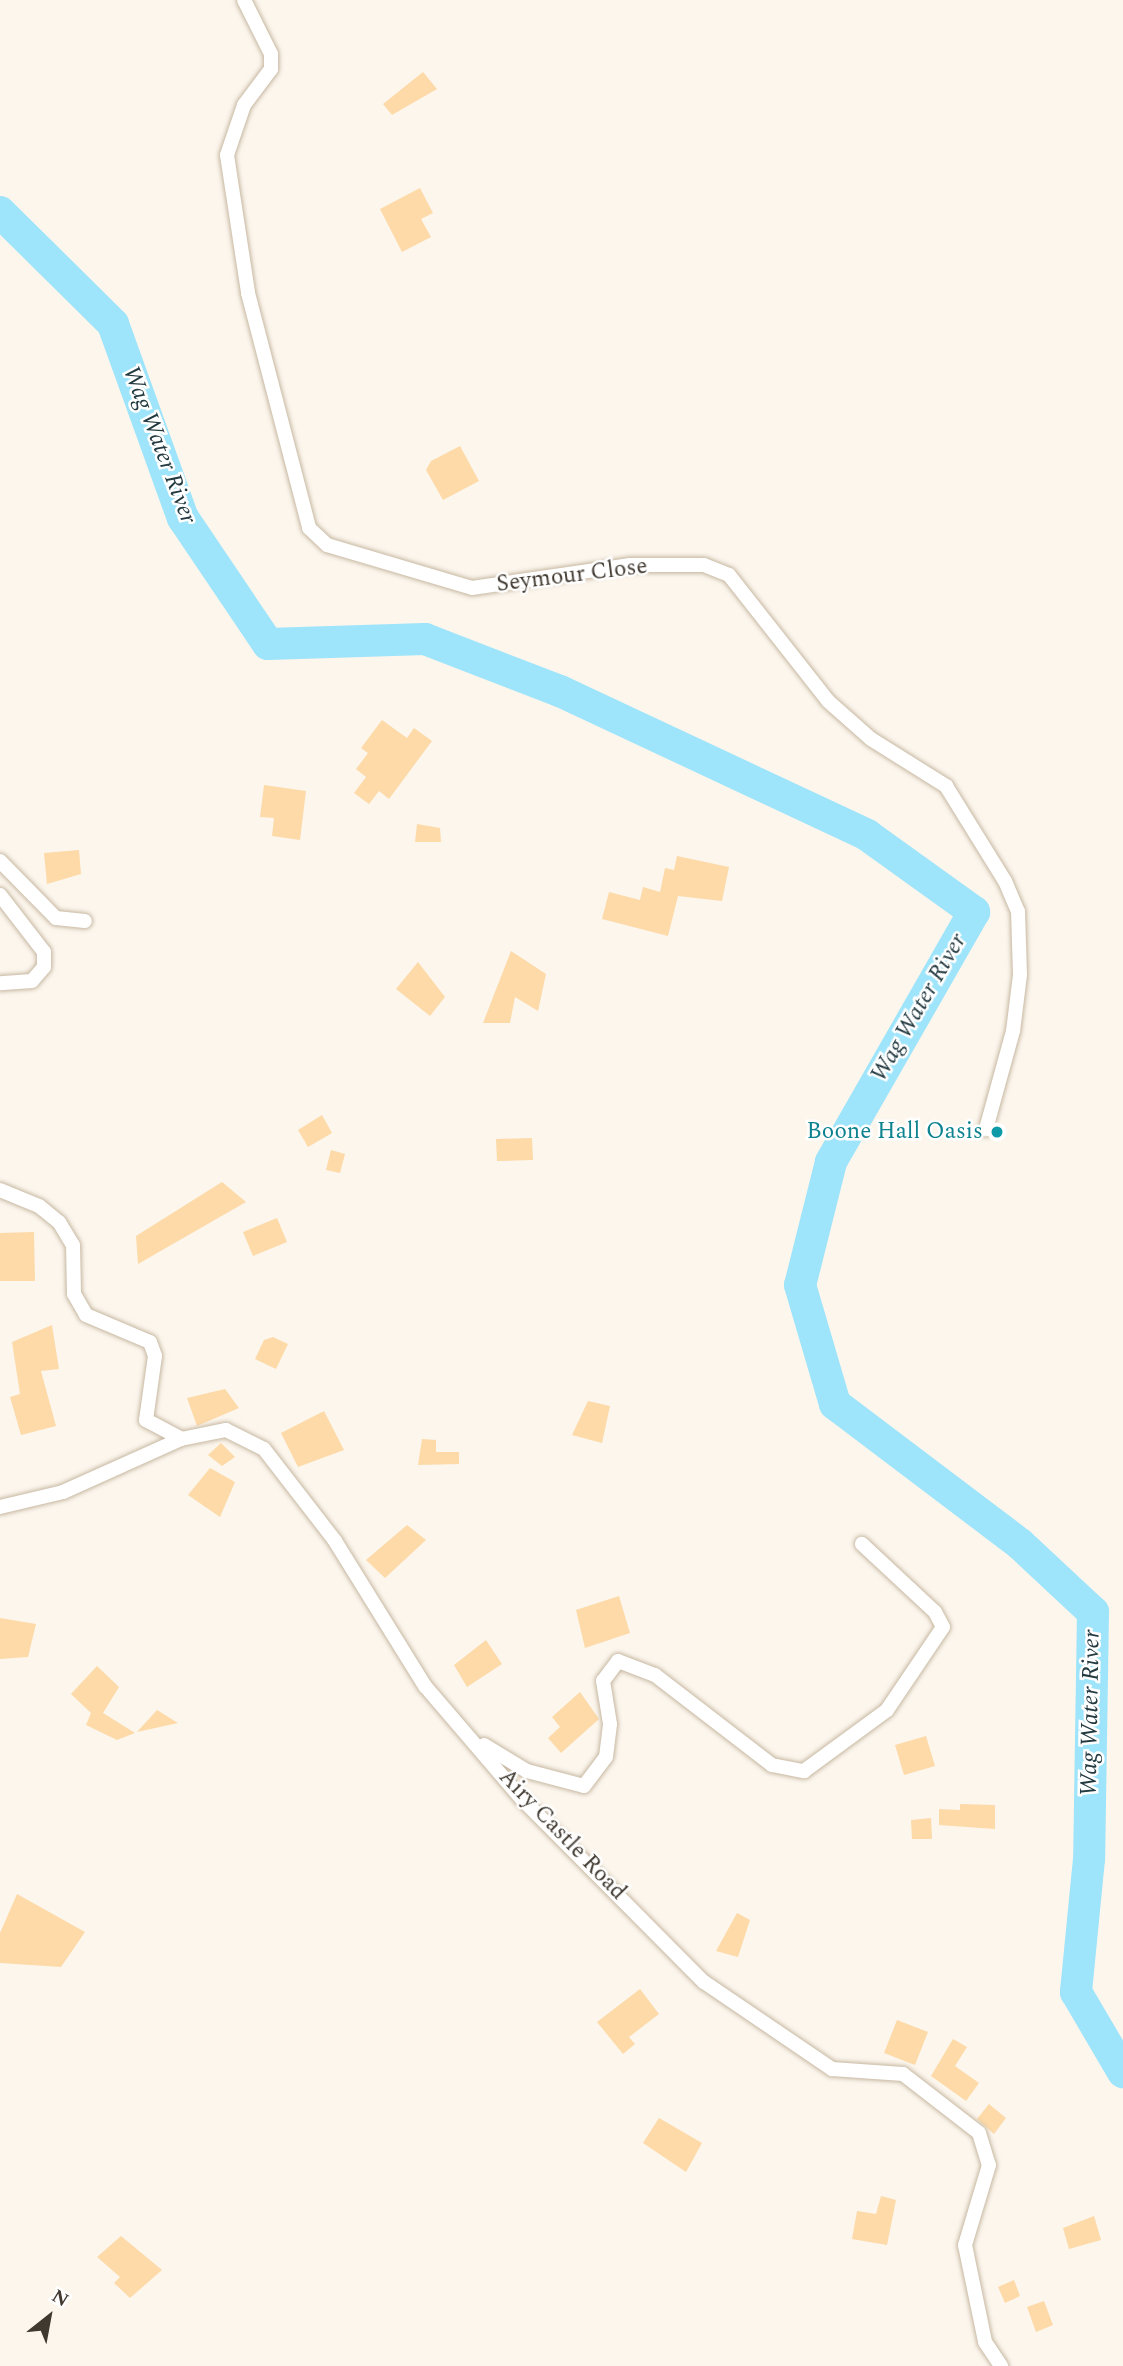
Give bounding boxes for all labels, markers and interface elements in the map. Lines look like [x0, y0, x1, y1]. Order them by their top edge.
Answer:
water label: Wag Water River [116, 362, 202, 528]
street label: Seymour Close [495, 553, 649, 599]
water label: Wag Water River [865, 929, 973, 1087]
place label: Boone Hall Oasis [806, 1118, 983, 1146]
marker: Boone Hall Oasis [989, 1124, 1005, 1140]
water label: Wag Water River [1075, 1629, 1107, 1797]
street label: Airy Castle Road [492, 1764, 632, 1906]
north arrow [14, 2282, 84, 2352]
text: N [46, 2282, 74, 2315]

